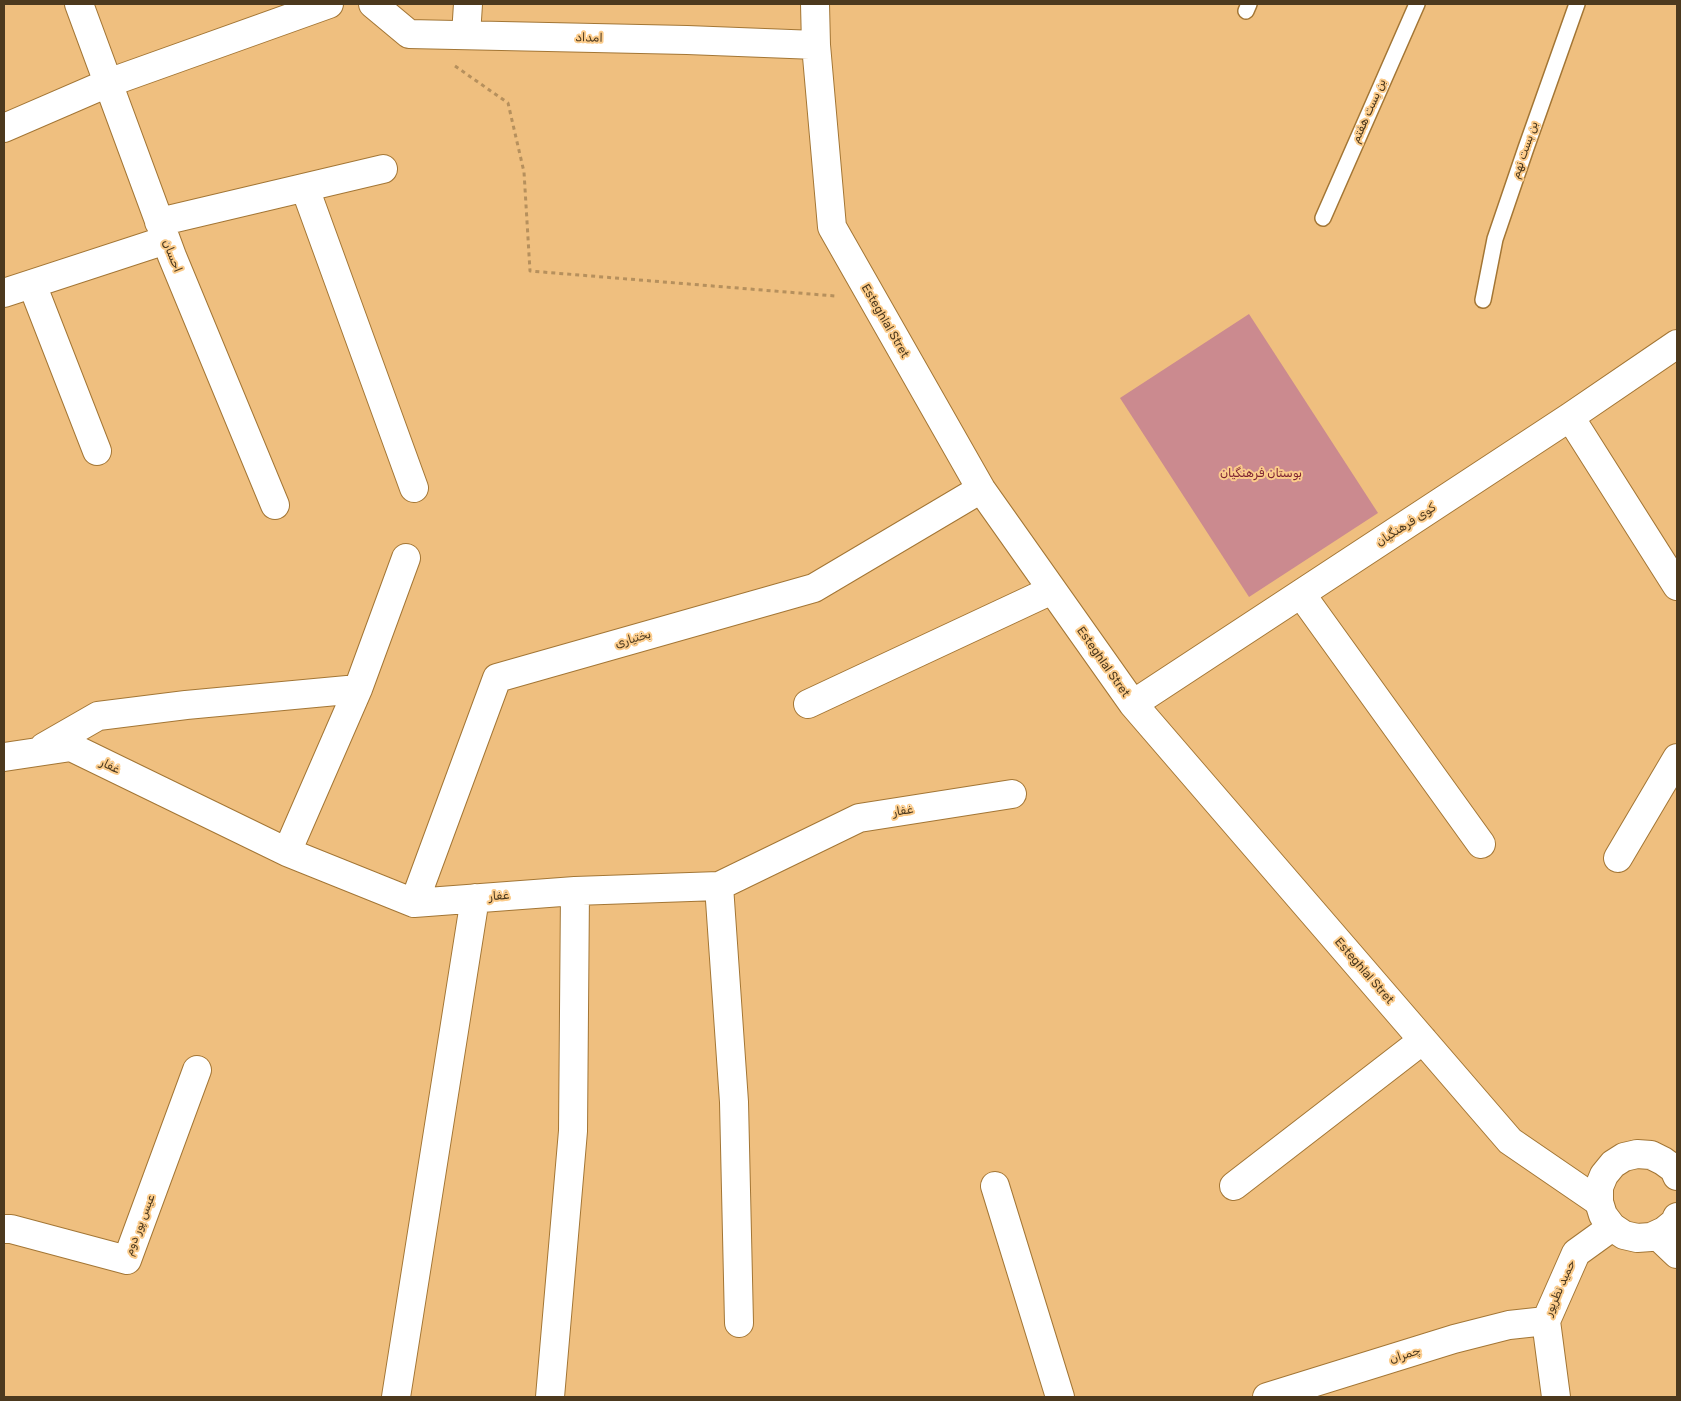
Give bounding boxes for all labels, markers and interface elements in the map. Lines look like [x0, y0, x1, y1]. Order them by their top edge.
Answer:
street label: امداد [575, 31, 603, 45]
street label: بن بست هفتم [1348, 77, 1390, 145]
street label: بن بست نهم [1509, 120, 1541, 180]
street label: احسان [159, 238, 185, 274]
street label: Esteghlal Stret [858, 282, 912, 360]
park label: بوستان فرهنگیان [1220, 467, 1302, 481]
street label: کوی فرهنگیان [1373, 500, 1439, 550]
street label: Esteghlal Stret [1073, 624, 1133, 700]
street label: بختیاری [613, 627, 653, 651]
street label: غفار [98, 755, 122, 777]
street label: غفار [892, 802, 914, 820]
street label: غفار [488, 888, 510, 904]
street label: Esteghlal Stret [1331, 935, 1397, 1007]
street label: عیس پور دوم [122, 1192, 158, 1258]
street label: حمید نظرپور [1541, 1258, 1579, 1318]
street label: چمران [1388, 1343, 1422, 1367]

